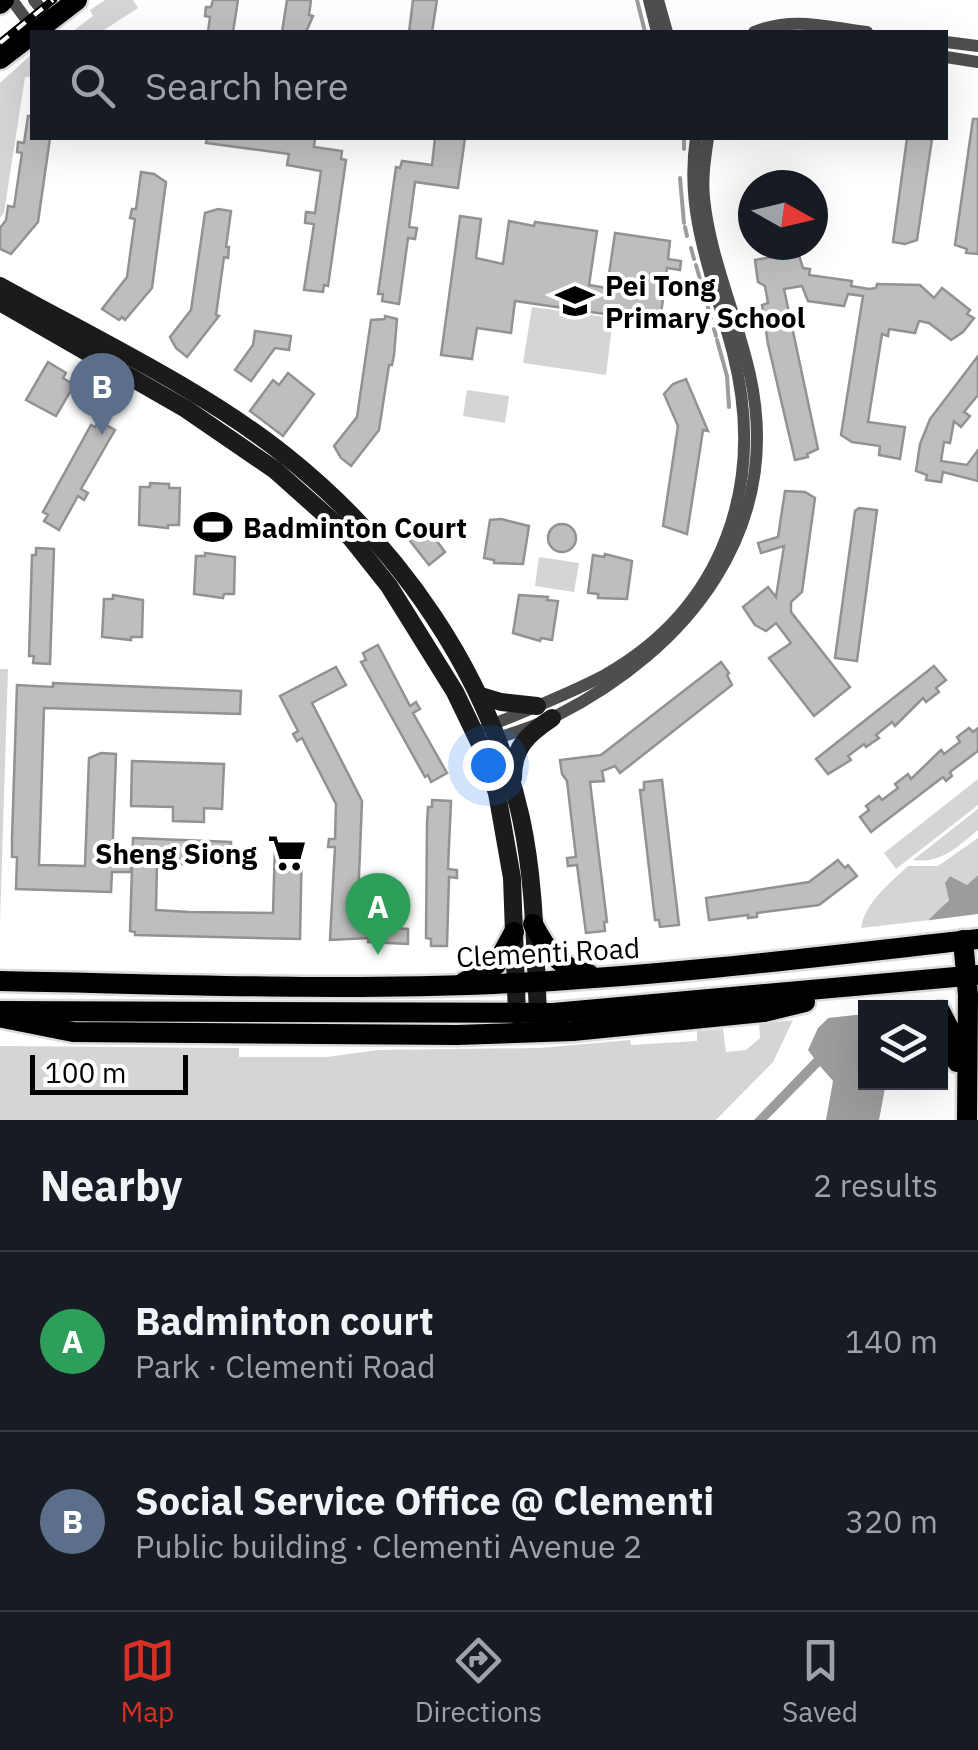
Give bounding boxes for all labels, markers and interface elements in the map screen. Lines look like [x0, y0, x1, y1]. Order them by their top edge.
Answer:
search box [30, 30, 948, 140]
icon: search [65, 58, 120, 113]
text: Search here [145, 61, 349, 110]
north arrow [738, 170, 828, 260]
place label: Pei Tong Primary School [605, 267, 805, 336]
school or university icon: Pei Tong Primary School [554, 280, 596, 322]
pin: B [70, 352, 134, 435]
sports icon: Badminton Court [192, 506, 234, 548]
place label: Badminton Court [243, 509, 467, 546]
your location [463, 740, 514, 791]
supermarket icon: Sheng Siong [266, 832, 308, 874]
place label: Sheng Siong [95, 835, 258, 872]
pin: A [346, 872, 410, 955]
street label: Clementi Road [455, 929, 641, 975]
map controls [858, 1000, 948, 1090]
button: layers [858, 1000, 948, 1090]
scale bar [30, 1050, 188, 1094]
text: 100 m [45, 1054, 126, 1091]
text: Nearby [40, 1158, 182, 1213]
text: 2 results [813, 1164, 938, 1206]
text: Badminton court [135, 1296, 434, 1345]
text: A [62, 1320, 83, 1362]
text: 140 m [845, 1320, 938, 1362]
text: Park · Clementi Road [135, 1345, 435, 1387]
text: Social Service Office @ Clementi [135, 1476, 714, 1525]
text: B [62, 1500, 83, 1542]
text: 320 m [845, 1500, 938, 1542]
text: Public building · Clementi Avenue 2 [135, 1525, 642, 1567]
tab: Map [120, 1633, 175, 1730]
tab: Directions [415, 1633, 542, 1730]
tab: Saved [782, 1633, 858, 1730]

